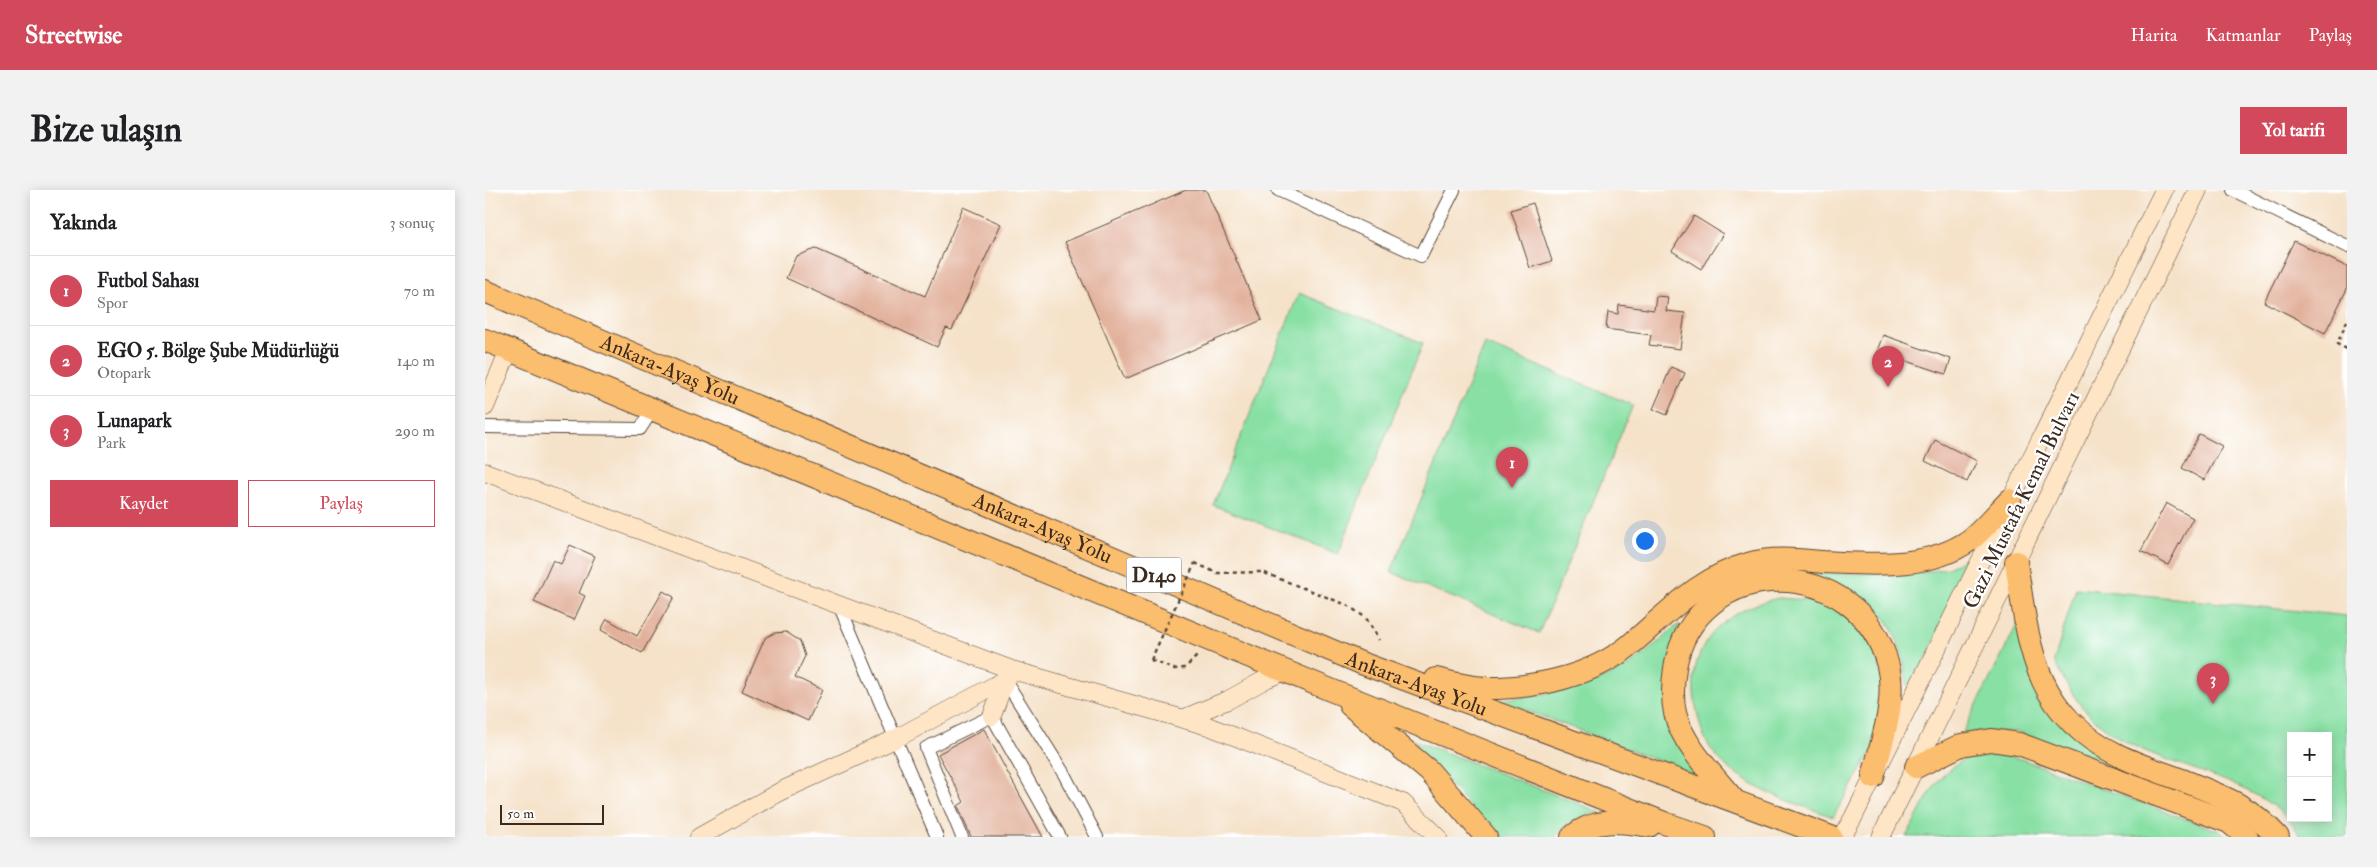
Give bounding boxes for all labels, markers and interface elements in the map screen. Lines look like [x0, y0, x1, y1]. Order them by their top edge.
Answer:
text: Streetwise [25, 20, 122, 51]
text: Harita [2131, 24, 2177, 47]
text: Katmanlar [2205, 24, 2281, 47]
text: Paylaş [2309, 24, 2352, 47]
button: Yol tarifi [2240, 107, 2347, 154]
text: Bize ulaşın [30, 108, 182, 152]
text: Yakında [50, 209, 117, 236]
text: 3 sonuç [389, 213, 435, 233]
text: Futbol Sahası [97, 269, 199, 293]
text: 1 [63, 281, 69, 301]
text: 70 m [404, 281, 435, 301]
text: Spor [97, 293, 128, 313]
street label: Ankara-Ayaş Yolu [595, 328, 744, 412]
text: EGO 5. Bölge Şube Müdürlüğü [97, 339, 339, 363]
pin: 2 [1872, 346, 1904, 387]
text: 2 [62, 351, 70, 371]
text: 140 m [397, 351, 435, 371]
text: Otopark [97, 363, 151, 383]
street label: Gazi Mustafa Kemal Bulvarı [1957, 387, 2086, 613]
text: Lunapark [97, 409, 172, 433]
text: 3 [63, 421, 69, 441]
text: 290 m [395, 421, 435, 441]
text: Park [97, 433, 126, 453]
pin: 1 [1496, 447, 1528, 488]
button: Kaydet [50, 480, 238, 527]
button: Paylaş [248, 480, 435, 527]
street label: Ankara-Ayaş Yolu [968, 486, 1117, 570]
your location [1632, 528, 1658, 554]
road number: D140 [1127, 558, 1181, 592]
street label: Ankara-Ayaş Yolu [1341, 645, 1491, 723]
pin: 3 [2197, 663, 2229, 704]
map controls [2287, 732, 2332, 822]
button: + [2287, 732, 2332, 777]
button: − [2287, 777, 2332, 822]
scale bar [500, 802, 604, 825]
text: 50 m [507, 805, 534, 822]

